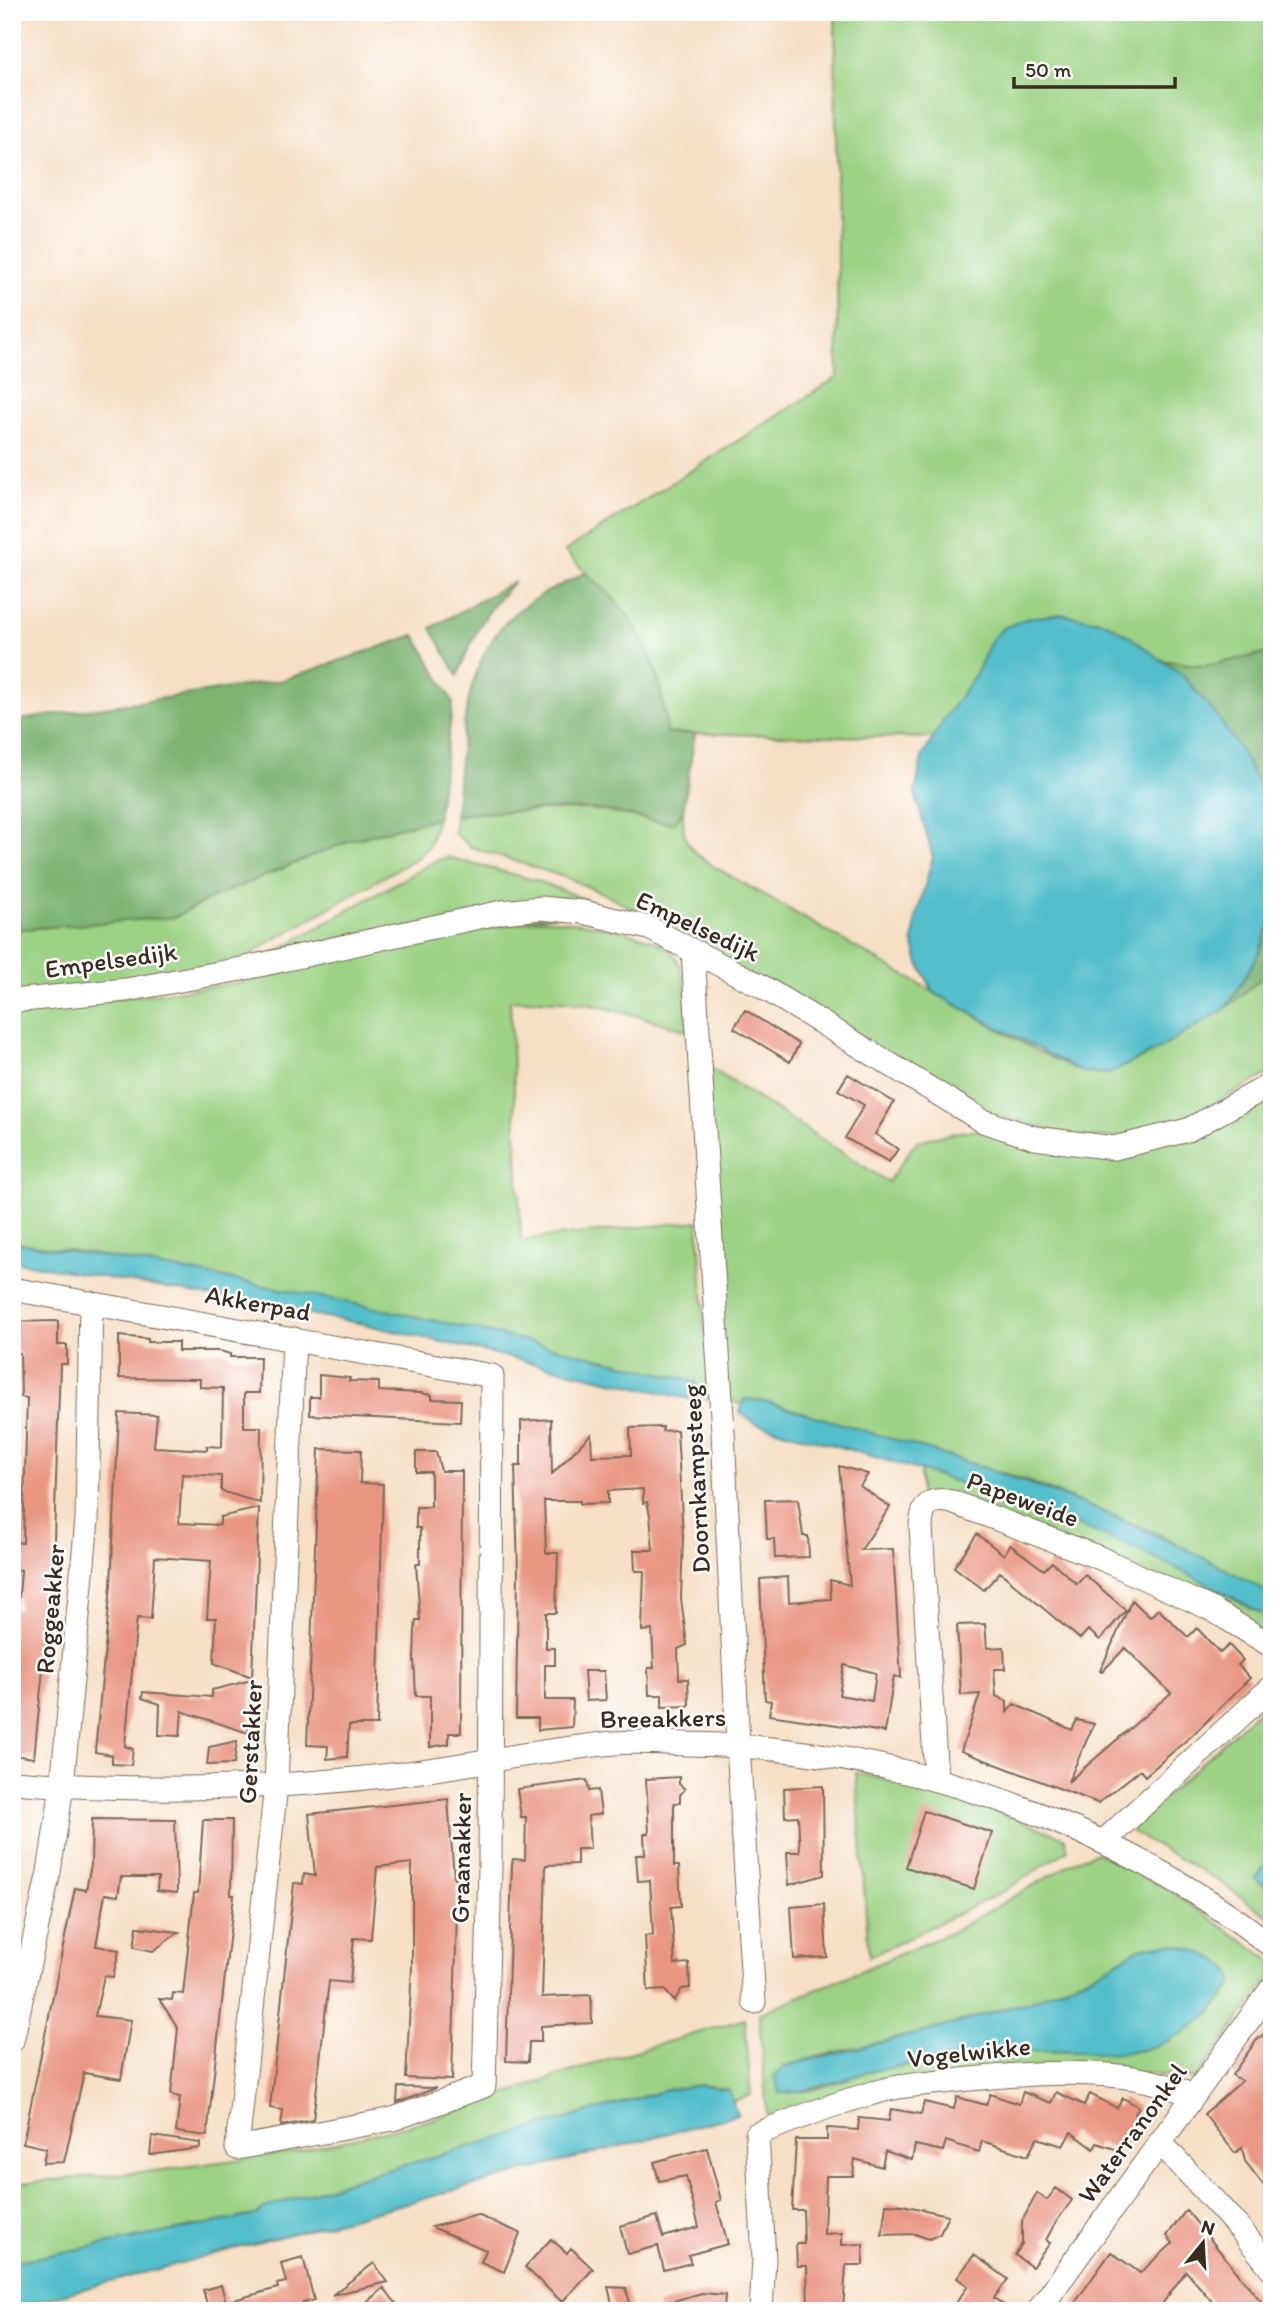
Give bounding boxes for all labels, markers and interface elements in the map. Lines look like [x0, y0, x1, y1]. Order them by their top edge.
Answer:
scale bar [1014, 46, 1176, 90]
text: 50 m [1025, 57, 1072, 82]
street label: Empelsedijk [631, 883, 766, 969]
street label: Empelsedijk [43, 935, 180, 985]
street label: Akkerpad [203, 1278, 313, 1328]
street label: Doornkampsteeg [675, 1383, 717, 1574]
street label: Papeweide [963, 1464, 1083, 1534]
street label: Roggeakker [28, 1543, 72, 1675]
street label: Gerstakker [231, 1678, 269, 1805]
street label: Breeakkers [600, 1701, 726, 1735]
street label: Graanakker [444, 1792, 478, 1924]
street label: Vogelwikke [906, 2030, 1032, 2074]
street label: Waterranonkel [1070, 2057, 1194, 2209]
north arrow [1168, 2208, 1238, 2278]
text: N [1198, 2214, 1218, 2240]

